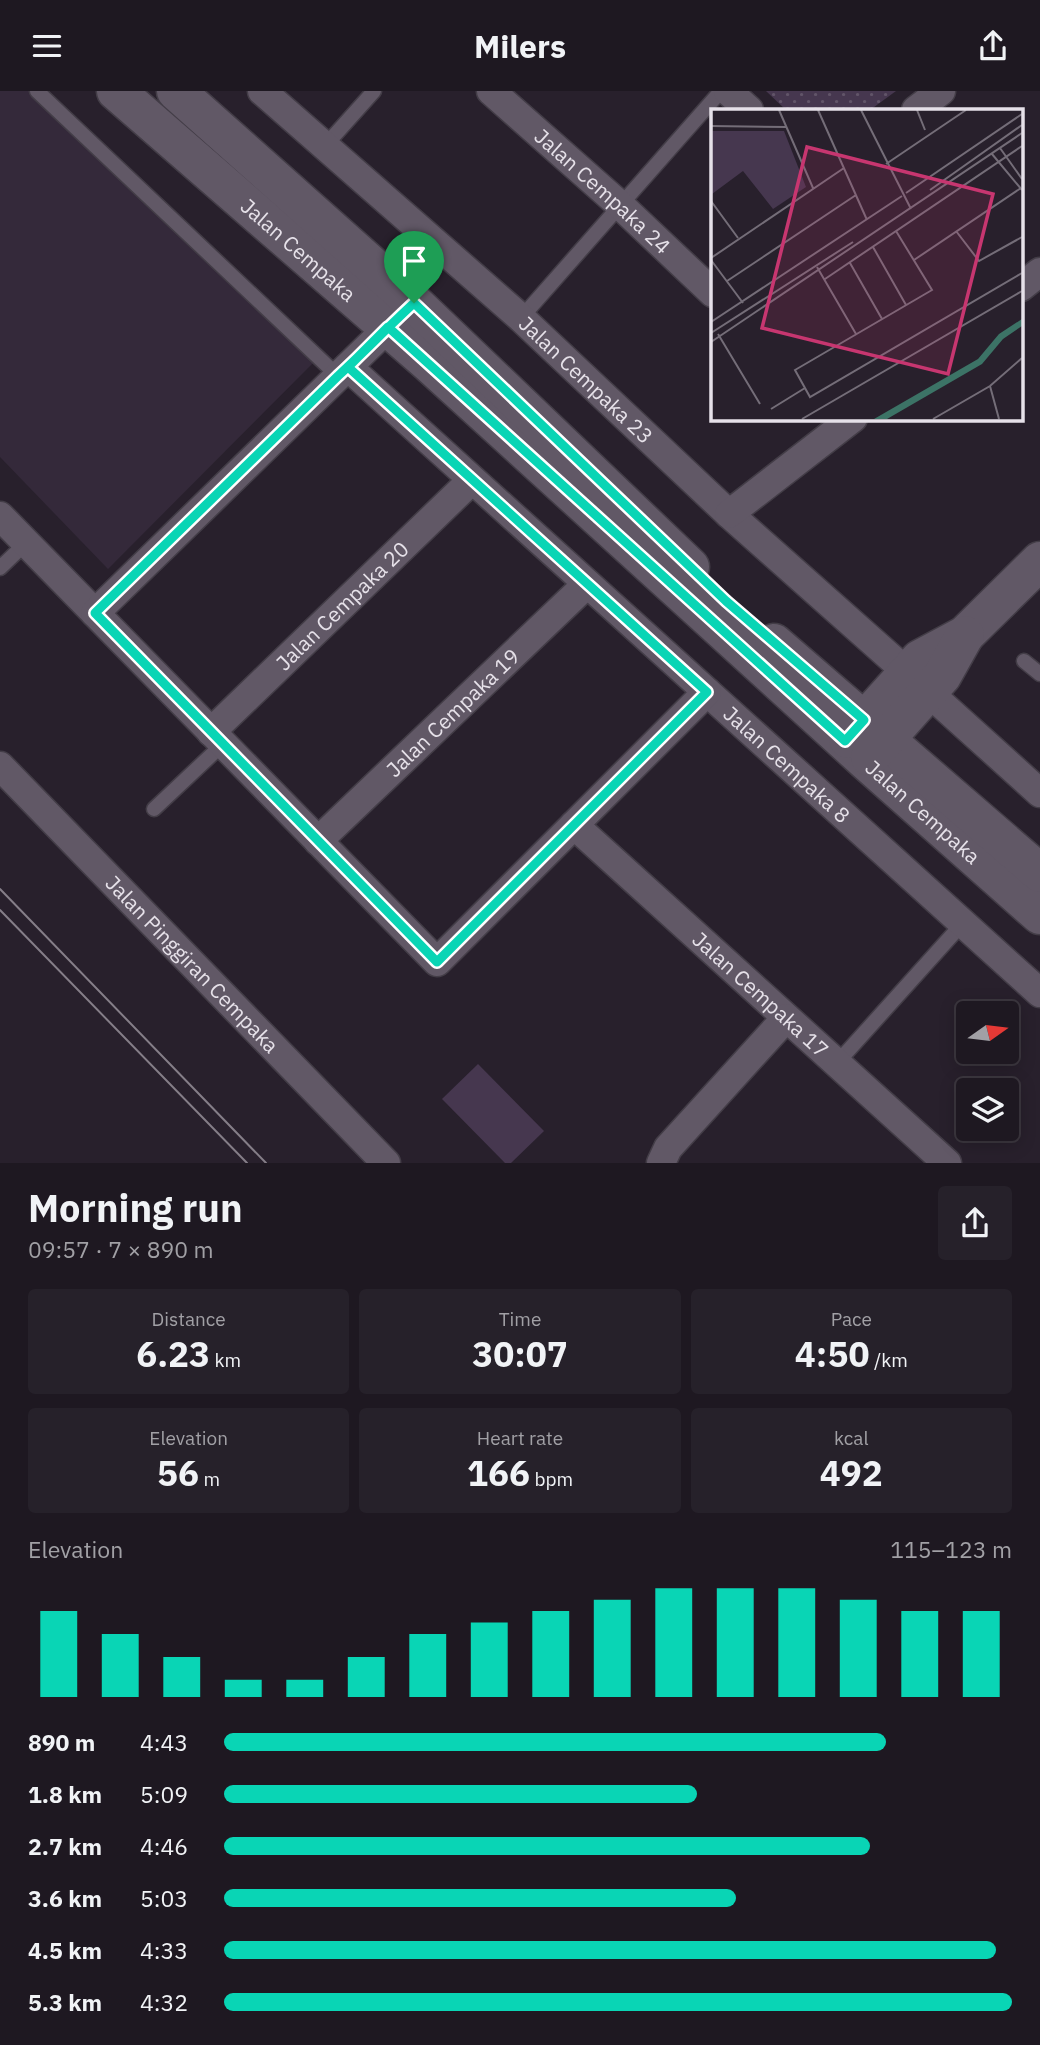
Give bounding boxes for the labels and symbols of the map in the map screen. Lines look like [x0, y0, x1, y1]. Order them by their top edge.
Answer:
inset map [711, 109, 1023, 420]
street label: Jalan Cempaka 24 [529, 122, 677, 260]
street label: Jalan Cempaka [235, 192, 362, 308]
pin [384, 231, 444, 303]
street label: Jalan Cempaka 23 [513, 309, 659, 449]
street label: Jalan Cempaka 20 [269, 535, 414, 676]
street label: Jalan Cempaka 19 [380, 642, 525, 783]
street label: Jalan Cempaka 8 [718, 699, 856, 829]
street label: Jalan Cempaka [860, 753, 986, 870]
street label: Jalan Pinggiran Cempaka [100, 869, 285, 1059]
street label: Jalan Cempaka 17 [687, 925, 835, 1063]
north arrow [956, 1001, 1018, 1064]

